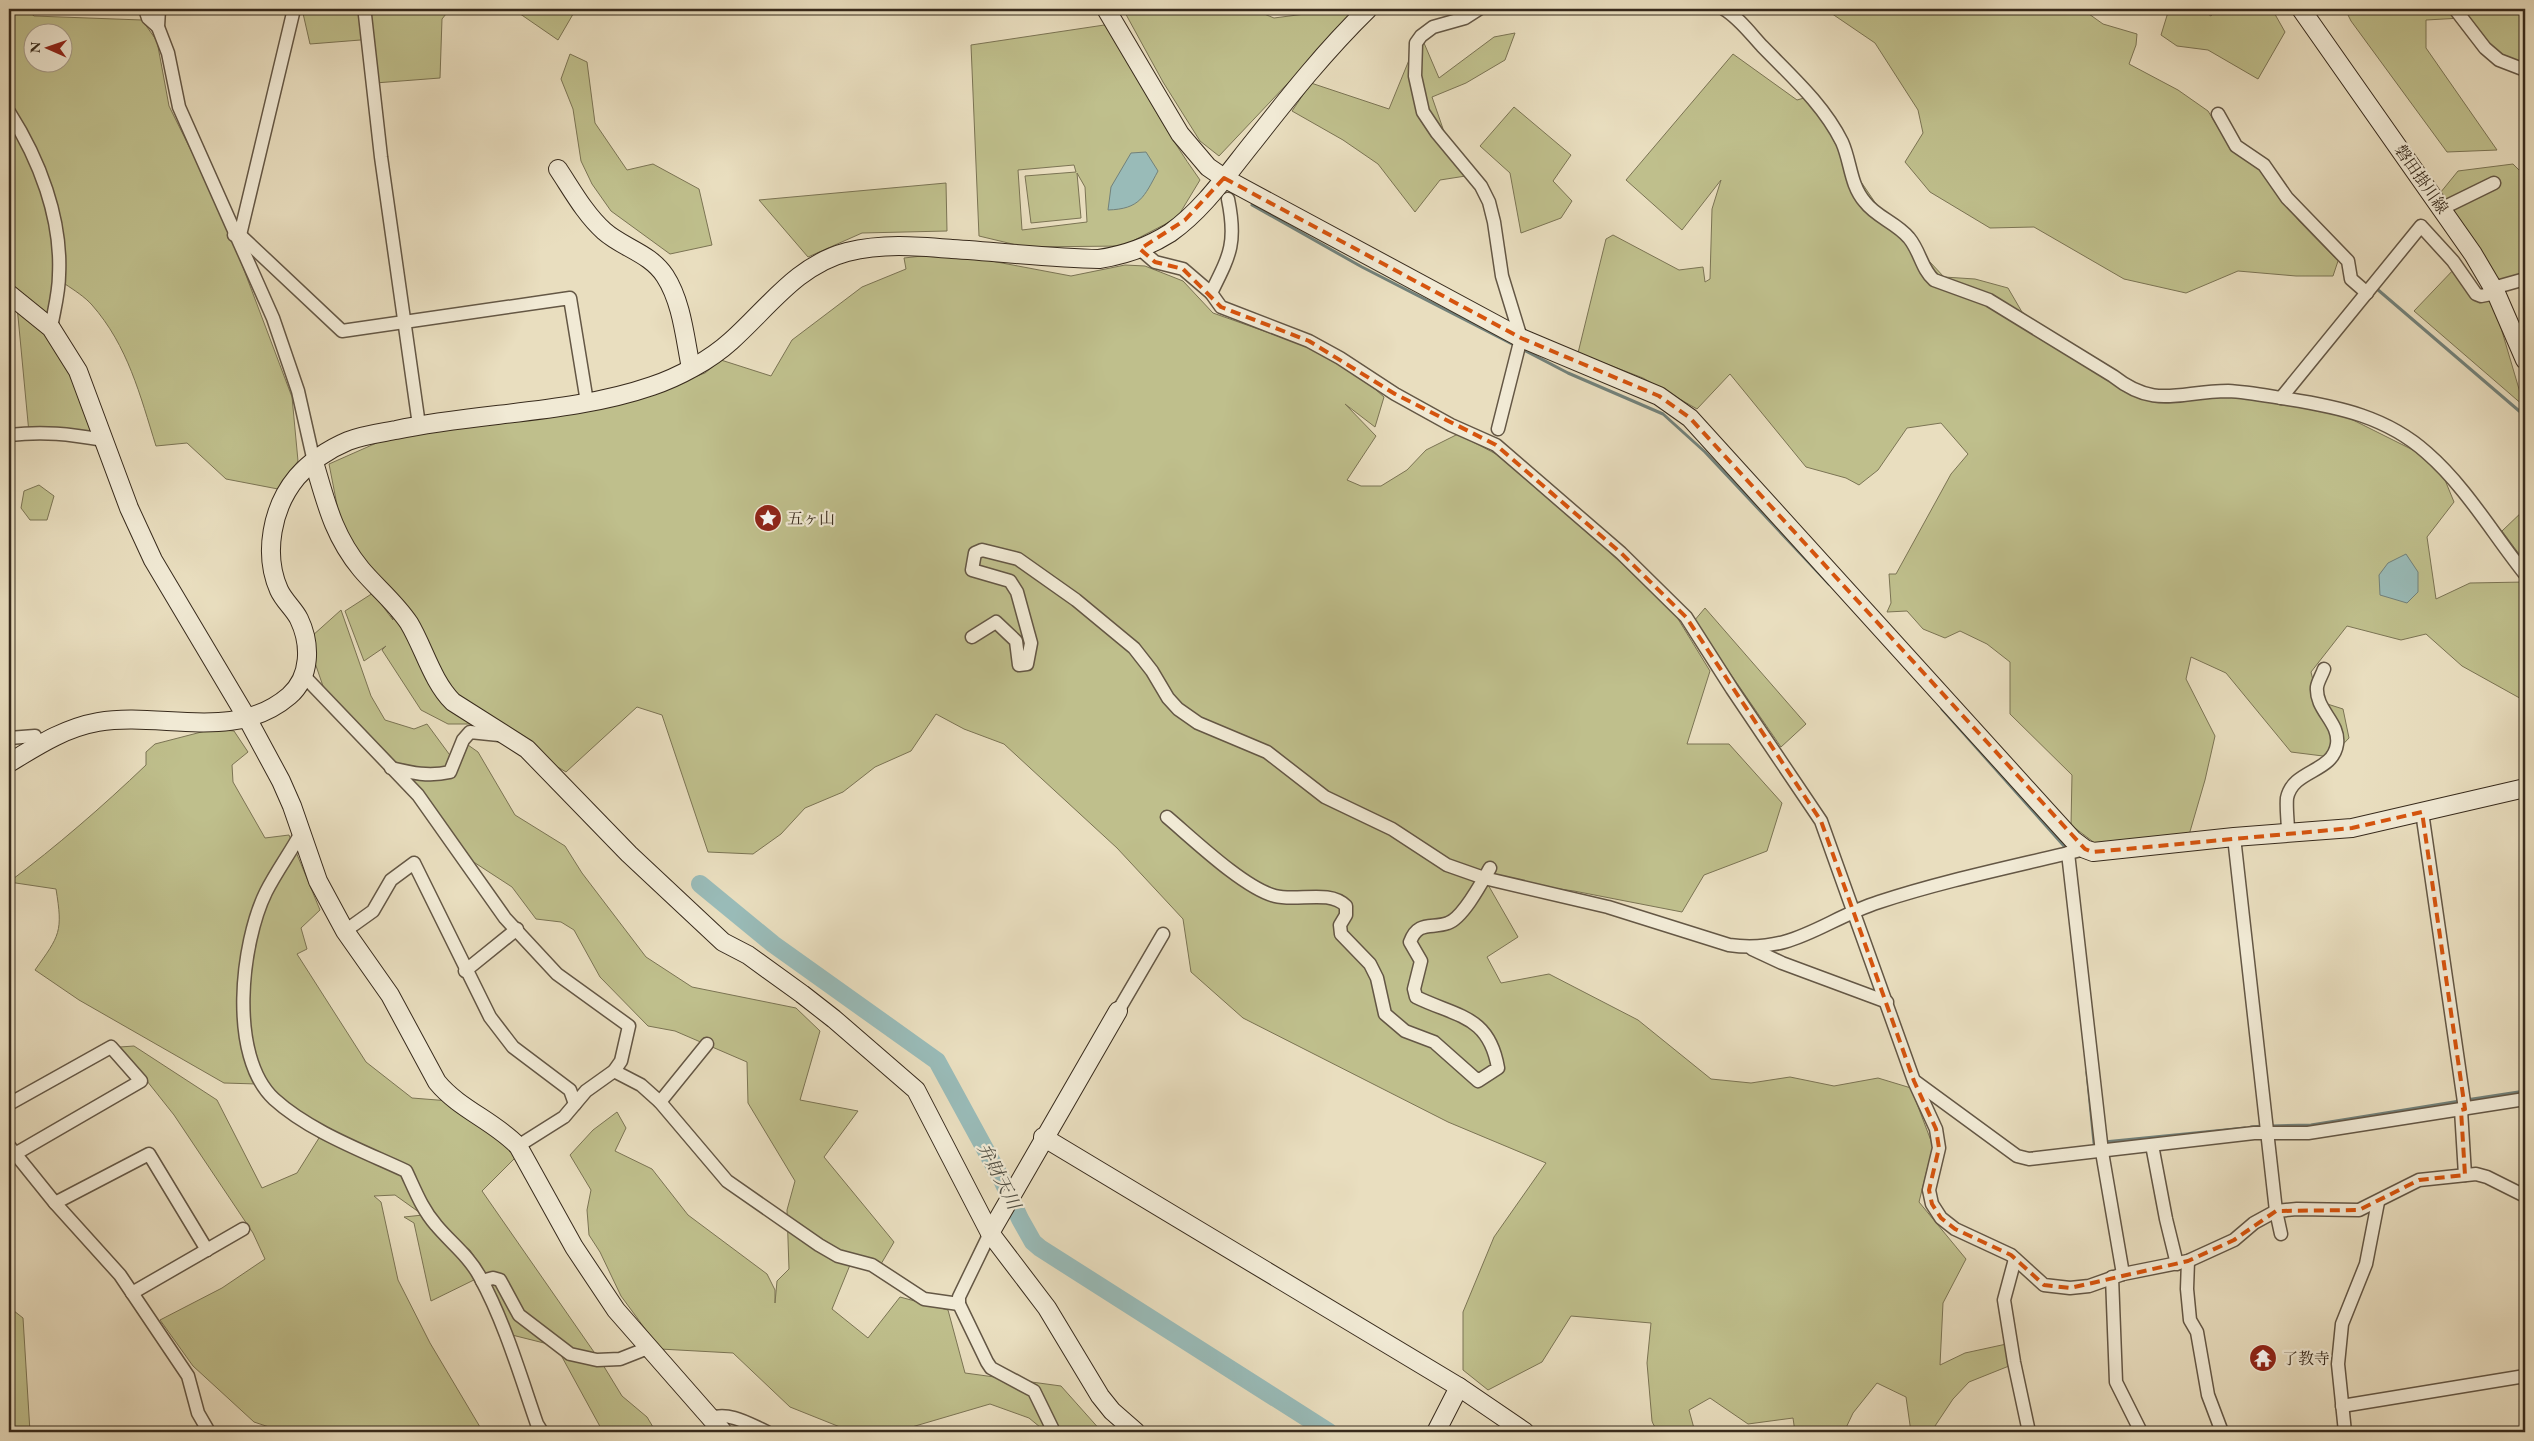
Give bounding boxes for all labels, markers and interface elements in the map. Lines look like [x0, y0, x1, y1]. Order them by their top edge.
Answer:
north arrow [22, 22, 72, 72]
text: N [26, 41, 44, 54]
street label: 磐田掛川線 [2390, 140, 2453, 218]
place icon: 五ヶ山 [753, 503, 783, 533]
place label: 五ヶ山 [787, 508, 835, 529]
water label: 弁財天川 [973, 1138, 1027, 1215]
temple icon: 了教寺 [2248, 1343, 2278, 1373]
place label: 了教寺 [2282, 1348, 2330, 1369]

